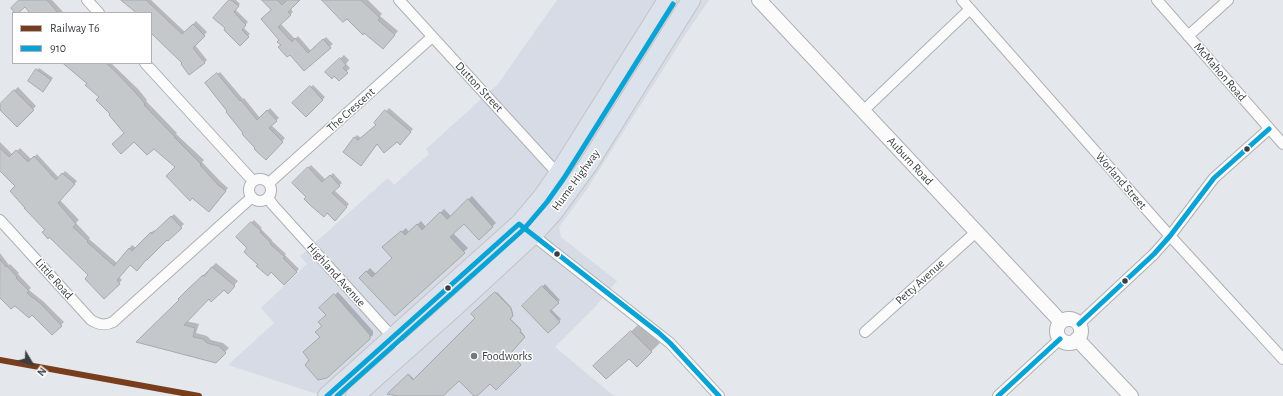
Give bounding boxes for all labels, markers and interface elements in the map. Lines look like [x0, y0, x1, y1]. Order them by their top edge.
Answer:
legend [12, 12, 152, 64]
text: Railway T6 [50, 22, 100, 34]
street label: McMahon Road [1191, 40, 1249, 104]
text: 910 [50, 42, 66, 54]
street label: Dutton Street [452, 59, 506, 115]
street label: The Crescent [324, 85, 378, 135]
street label: Auburn Road [884, 134, 936, 188]
unlabelled marker [1242, 144, 1252, 154]
street label: Hume Highway [549, 146, 603, 214]
street label: Worland Street [1092, 150, 1150, 212]
street label: Highland Avenue [304, 240, 368, 310]
unlabelled marker [552, 249, 562, 259]
street label: Little Road [32, 256, 76, 302]
street label: Petty Avenue [893, 256, 947, 308]
unlabelled marker [1120, 276, 1130, 286]
unlabelled marker [443, 283, 453, 293]
north arrow [12, 344, 52, 384]
place label: Foodworks [482, 349, 532, 363]
marker: Foodworks [469, 351, 479, 361]
text: N [35, 365, 49, 378]

